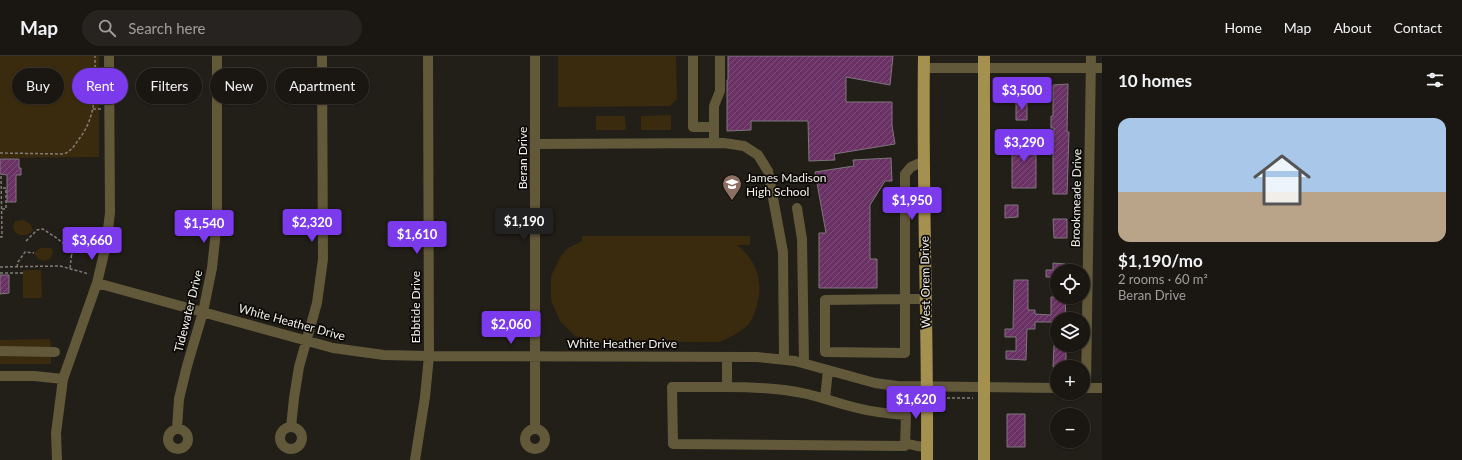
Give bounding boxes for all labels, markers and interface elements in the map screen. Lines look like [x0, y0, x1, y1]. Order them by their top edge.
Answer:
search box [82, 10, 362, 46]
text: Map [20, 16, 58, 39]
icon: search [96, 17, 118, 39]
text: Search here [128, 19, 206, 37]
text: Home [1224, 19, 1262, 36]
text: Map [1284, 19, 1311, 36]
text: About [1333, 19, 1371, 36]
text: Contact [1393, 19, 1442, 36]
chip: Buy [12, 68, 64, 104]
chip: Rent [72, 68, 128, 104]
chip: Filters [136, 68, 202, 104]
chip: New [210, 68, 267, 104]
chip: Apartment [275, 68, 369, 104]
icon: filters [1424, 69, 1446, 91]
text: 10 homes [1118, 70, 1192, 91]
pin: $3,500 [989, 77, 1055, 111]
text: $3,500 [1002, 82, 1042, 98]
street label: Beran Drive [515, 127, 530, 189]
pin: $3,290 [991, 129, 1057, 163]
text: $3,290 [1004, 134, 1044, 150]
icon: home [1246, 144, 1318, 216]
street label: Brookmeade Drive [1068, 149, 1084, 247]
place label: James Madison High School [746, 170, 827, 199]
school or university icon: James Madison High School [721, 173, 743, 201]
pin: $1,950 [879, 187, 945, 221]
text: $1,950 [892, 192, 932, 208]
pin: $1,190 [491, 208, 557, 242]
pin: $2,320 [279, 209, 345, 243]
pin: $1,540 [171, 210, 237, 244]
text: $1,190 [504, 213, 544, 229]
text: $2,320 [292, 214, 332, 230]
text: $1,540 [184, 215, 224, 231]
pin: $1,610 [384, 221, 450, 255]
text: $1,610 [397, 226, 437, 242]
pin: $3,660 [59, 227, 125, 261]
text: $3,660 [72, 232, 112, 248]
street label: West Orem Drive [917, 236, 933, 328]
text: $1,190/mo [1118, 250, 1203, 271]
map controls [1050, 264, 1090, 448]
button: locate [1050, 264, 1090, 304]
street label: Tidewater Drive [170, 268, 206, 354]
street label: Ebbtide Drive [408, 271, 423, 343]
text: 2 rooms · 60 m² [1118, 271, 1208, 287]
text: Beran Drive [1118, 287, 1186, 303]
street label: White Heather Drive [237, 301, 347, 343]
pin: $2,060 [478, 311, 544, 345]
button: layers [1050, 312, 1090, 352]
text: $2,060 [491, 316, 531, 332]
street label: White Heather Drive [567, 336, 677, 351]
button: + [1050, 360, 1090, 400]
pin: $1,620 [883, 386, 949, 420]
text: $1,620 [896, 391, 936, 407]
button: − [1050, 408, 1090, 448]

